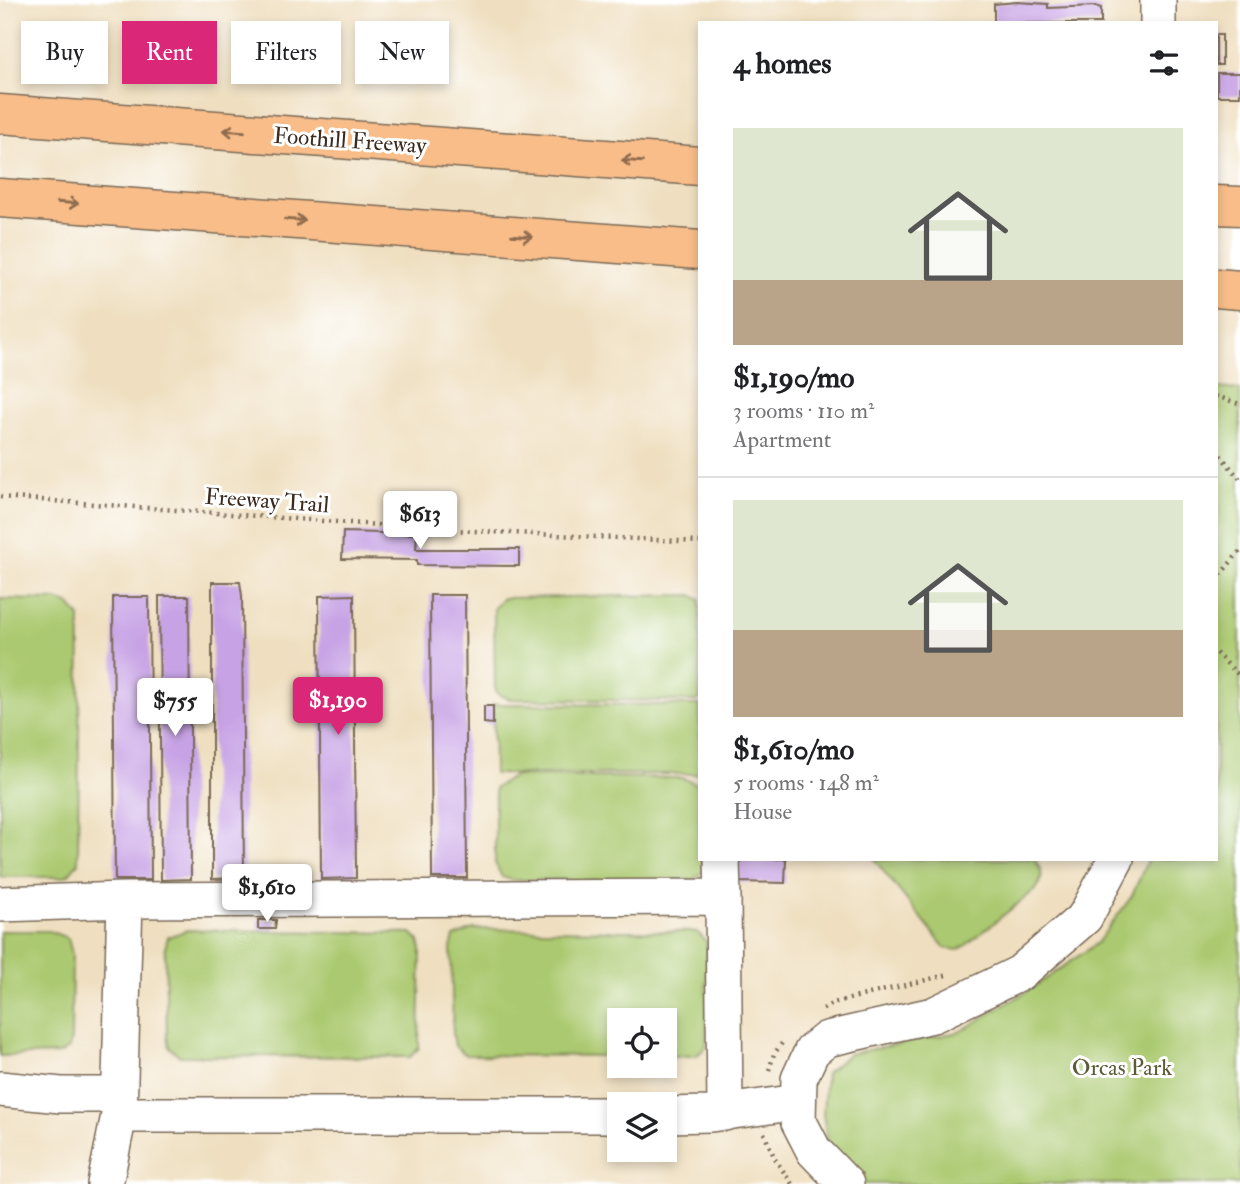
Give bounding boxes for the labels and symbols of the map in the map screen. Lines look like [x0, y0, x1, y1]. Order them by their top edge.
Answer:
street label: Foothill Freeway [272, 121, 428, 160]
one-way arrow [223, 125, 246, 138]
one-way arrow [621, 154, 644, 167]
one-way arrow [56, 197, 79, 210]
one-way arrow [283, 213, 306, 226]
one-way arrow [510, 230, 533, 243]
street label: Freeway Trail [204, 482, 330, 519]
pin: $613 [379, 491, 461, 551]
pin: $755 [134, 678, 216, 738]
pin: $1,190 [281, 678, 395, 737]
pin: $1,610 [210, 864, 324, 924]
park label: Orcas Park [1072, 1053, 1172, 1082]

